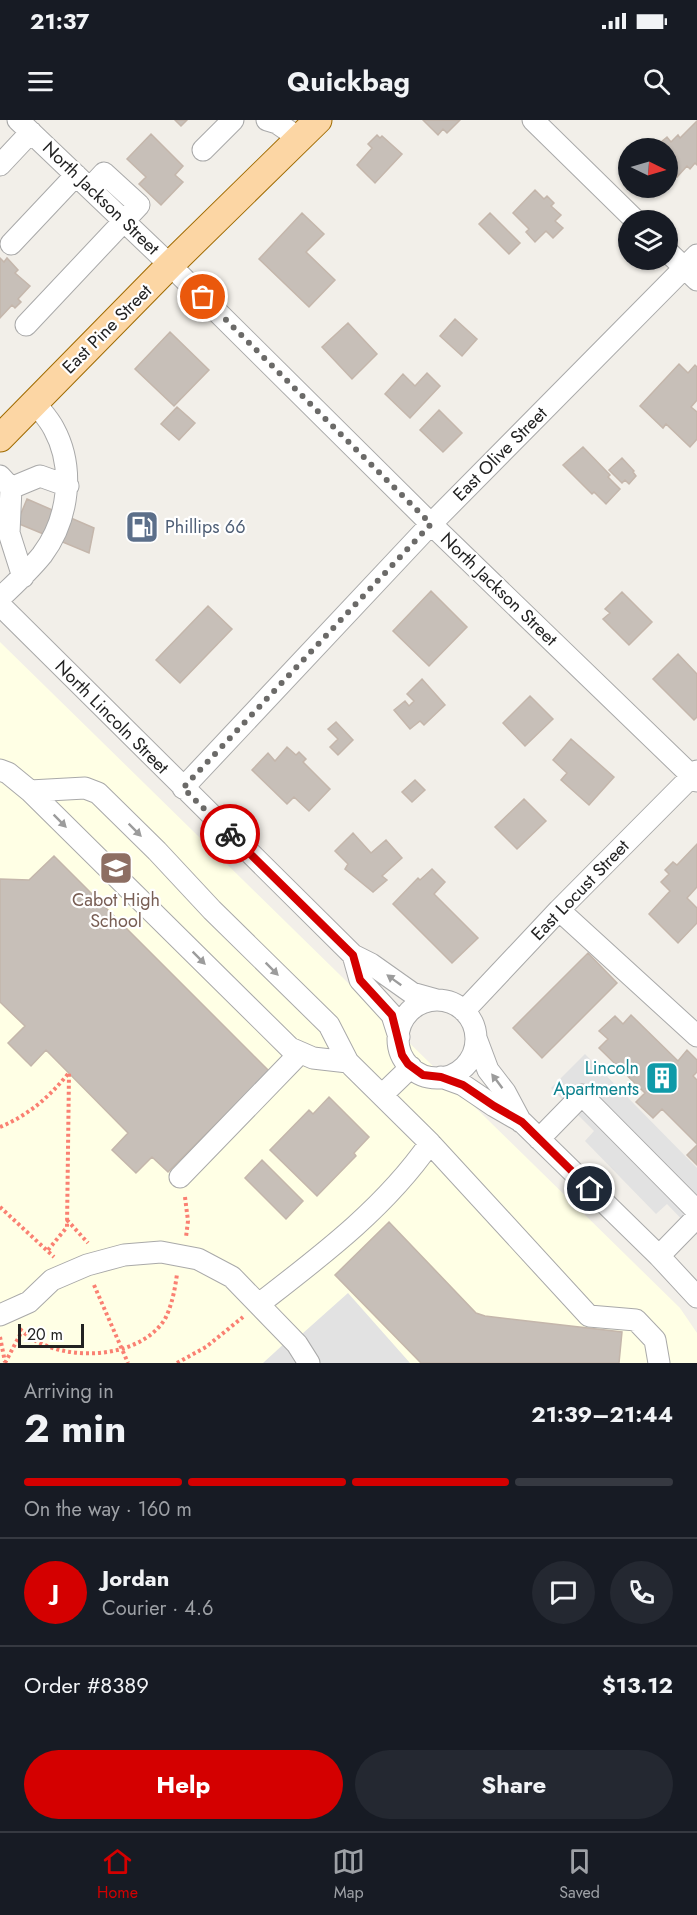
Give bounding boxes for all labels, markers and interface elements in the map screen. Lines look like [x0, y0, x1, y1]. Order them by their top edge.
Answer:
text: 21:37 [30, 5, 89, 37]
text: Quickbag [287, 62, 410, 101]
icon: menu [24, 65, 57, 98]
icon: search [640, 65, 673, 98]
street label: North Jackson Street [37, 135, 166, 261]
north arrow [618, 138, 678, 198]
map controls [618, 138, 678, 270]
button: layers [618, 210, 678, 270]
pin [177, 271, 228, 322]
street label: East Pine Street [56, 278, 158, 380]
icon: bag [186, 280, 219, 313]
street label: East Olive Street [447, 401, 553, 507]
fuel station icon: Phillips 66 [124, 509, 160, 545]
place label: Phillips 66 [165, 514, 246, 540]
street label: North Jackson Street [435, 526, 564, 652]
street label: North Lincoln Street [49, 654, 175, 780]
courier [200, 804, 260, 864]
one-way arrow [53, 813, 67, 827]
icon: bike [214, 818, 247, 851]
one-way arrow [128, 822, 142, 836]
street label: East Locust Street [525, 833, 635, 946]
school or university icon: Cabot High School [98, 850, 134, 886]
place label: Cabot High School [72, 887, 160, 934]
one-way arrow [191, 950, 205, 964]
one-way arrow [264, 961, 278, 975]
one-way arrow [386, 974, 402, 986]
place label: Lincoln Apartments [553, 1055, 639, 1102]
building icon: Lincoln Apartments [644, 1060, 680, 1096]
one-way arrow [490, 1073, 503, 1089]
pin [564, 1163, 615, 1214]
icon: home [573, 1172, 606, 1205]
scale bar [18, 1321, 84, 1348]
text: 20 m [27, 1323, 63, 1346]
text: Arriving in [24, 1377, 114, 1406]
text: 21:39–21:44 [531, 1398, 673, 1430]
text: 2 min [24, 1400, 126, 1457]
text: On the way · 160 m [24, 1495, 192, 1524]
button: chat [532, 1561, 595, 1624]
button: phone [610, 1561, 673, 1624]
text: Jordan [102, 1562, 169, 1594]
text: J [52, 1576, 59, 1608]
text: Courier · 4.6 [102, 1594, 214, 1623]
text: Order #8389 [24, 1669, 149, 1701]
text: $13.12 [602, 1669, 673, 1701]
button: Help [24, 1750, 343, 1819]
button: Share [355, 1750, 673, 1819]
tab: Home [97, 1845, 138, 1904]
tab: Map [332, 1845, 365, 1904]
tab: Saved [559, 1845, 600, 1904]

